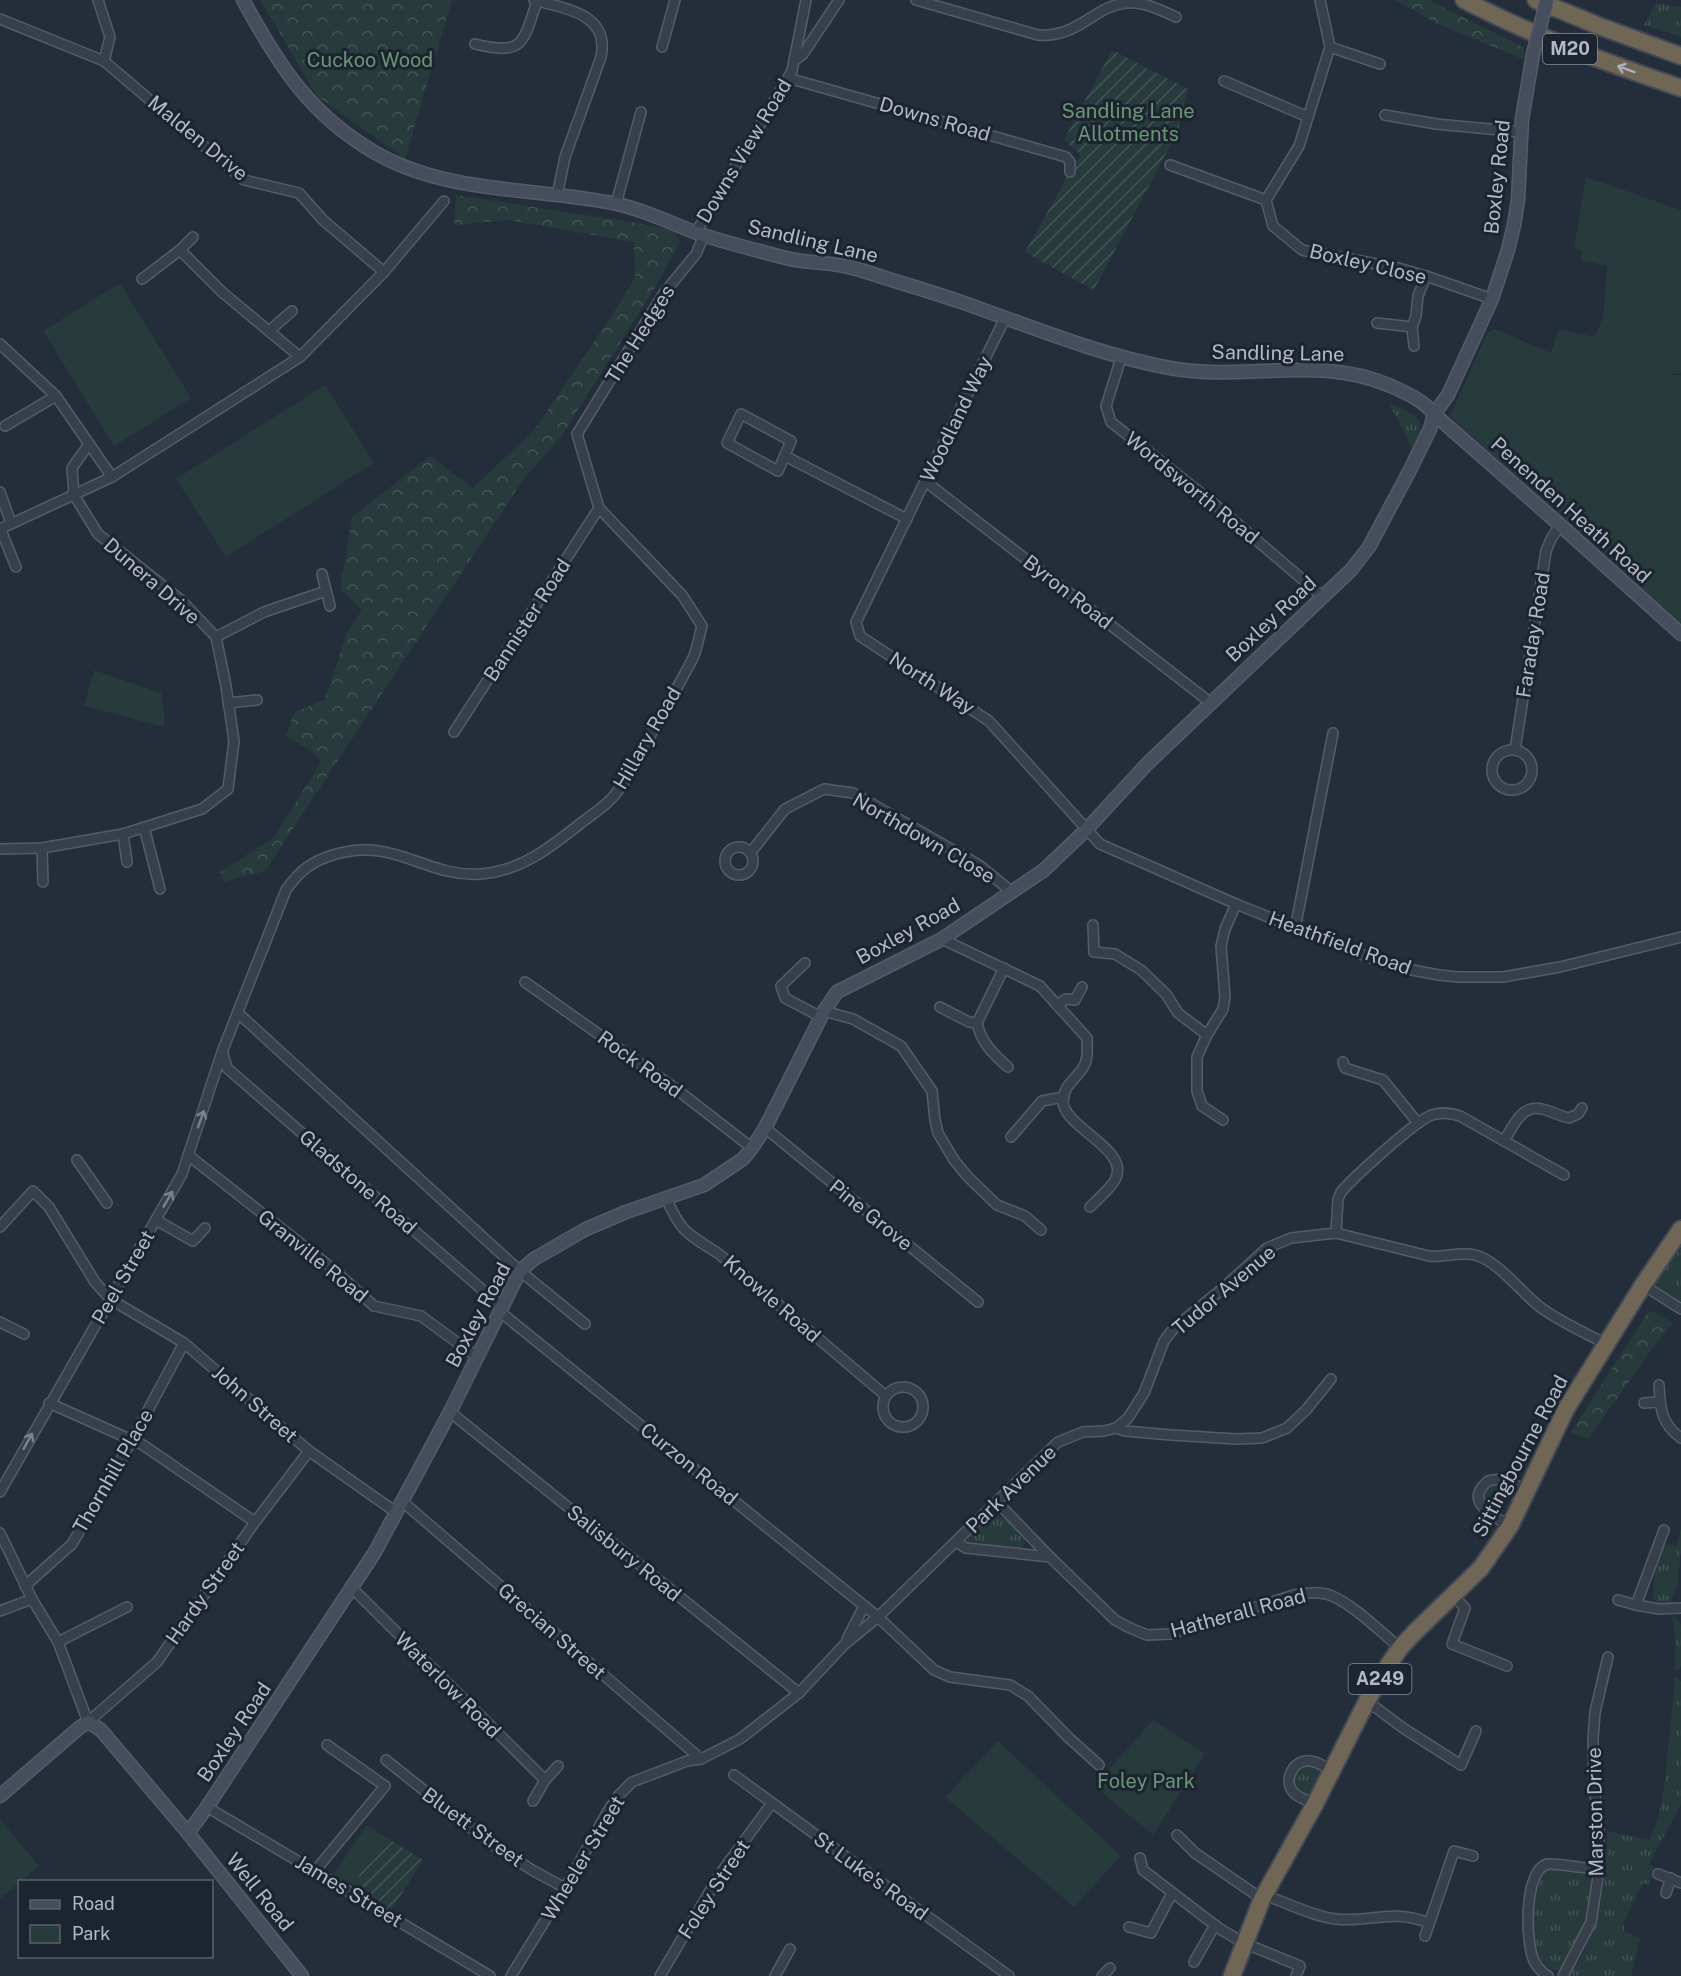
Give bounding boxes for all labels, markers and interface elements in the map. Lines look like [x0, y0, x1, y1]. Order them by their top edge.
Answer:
road number: M20 [1543, 34, 1597, 64]
park label: Cuckoo Wood [307, 48, 433, 72]
one-way arrow [1617, 62, 1636, 73]
street label: Downs View Road [692, 75, 796, 227]
street label: Malden Drive [143, 90, 253, 186]
street label: Downs Road [877, 92, 993, 146]
park label: Sandling Lane Allotments [1061, 99, 1195, 146]
street label: Boxley Road [1479, 119, 1515, 235]
street label: Sandling Lane [745, 214, 881, 268]
street label: Boxley Close [1307, 239, 1429, 289]
street label: The Hedges [600, 280, 680, 388]
street label: Sandling Lane [1211, 340, 1345, 366]
street label: Woodland Way [915, 352, 997, 486]
street label: Wordsworth Road [1120, 427, 1264, 549]
street label: Penenden Heath Road [1486, 432, 1656, 588]
street label: Dunera Drive [99, 533, 205, 629]
street label: Byron Road [1019, 550, 1117, 634]
street label: Bannister Road [478, 554, 576, 686]
street label: Boxley Road [1221, 571, 1321, 667]
street label: Faraday Road [1511, 571, 1555, 699]
street label: North Way [885, 646, 980, 720]
street label: Hillary Road [608, 683, 686, 793]
street label: Northdown Close [849, 788, 999, 888]
street label: Boxley Road [852, 893, 964, 969]
street label: Heathfield Road [1266, 906, 1414, 980]
street label: Rock Road [593, 1025, 687, 1103]
one-way arrow [196, 1110, 207, 1129]
street label: Gladstone Road [295, 1125, 421, 1239]
street label: Pine Grove [825, 1174, 917, 1256]
one-way arrow [162, 1191, 174, 1208]
street label: Granville Road [253, 1204, 373, 1308]
street label: Peel Street [86, 1226, 160, 1328]
street label: Tudor Avenue [1168, 1240, 1280, 1340]
street label: Knowle Road [718, 1250, 826, 1348]
street label: Boxley Road [440, 1259, 516, 1371]
street label: John Street [207, 1360, 303, 1448]
street label: Sittingbourne Road [1467, 1371, 1573, 1541]
street label: Thornhill Place [68, 1405, 158, 1537]
street label: Curzon Road [636, 1418, 742, 1510]
one-way arrow [22, 1433, 34, 1450]
street label: Park Avenue [961, 1440, 1061, 1538]
street label: Salisbury Road [562, 1500, 686, 1606]
street label: Hardy Street [161, 1537, 249, 1649]
street label: Grecian Street [493, 1578, 611, 1684]
street label: Hatherall Road [1168, 1583, 1308, 1643]
street label: Waterlow Road [390, 1627, 506, 1743]
road number: A249 [1348, 1664, 1412, 1694]
street label: Boxley Road [192, 1678, 276, 1786]
street label: Marston Drive [1582, 1747, 1608, 1877]
park label: Foley Park [1097, 1769, 1195, 1793]
street label: Bluett Street [418, 1782, 528, 1872]
street label: Wheeler Street [536, 1791, 630, 1925]
street label: St Luke's Road [809, 1826, 933, 1926]
street label: Foley Street [673, 1835, 755, 1943]
street label: Well Road [221, 1848, 299, 1936]
street label: James Street [291, 1850, 407, 1932]
legend [18, 1880, 213, 1958]
text: Road [72, 1893, 115, 1914]
text: Park [72, 1923, 110, 1944]

